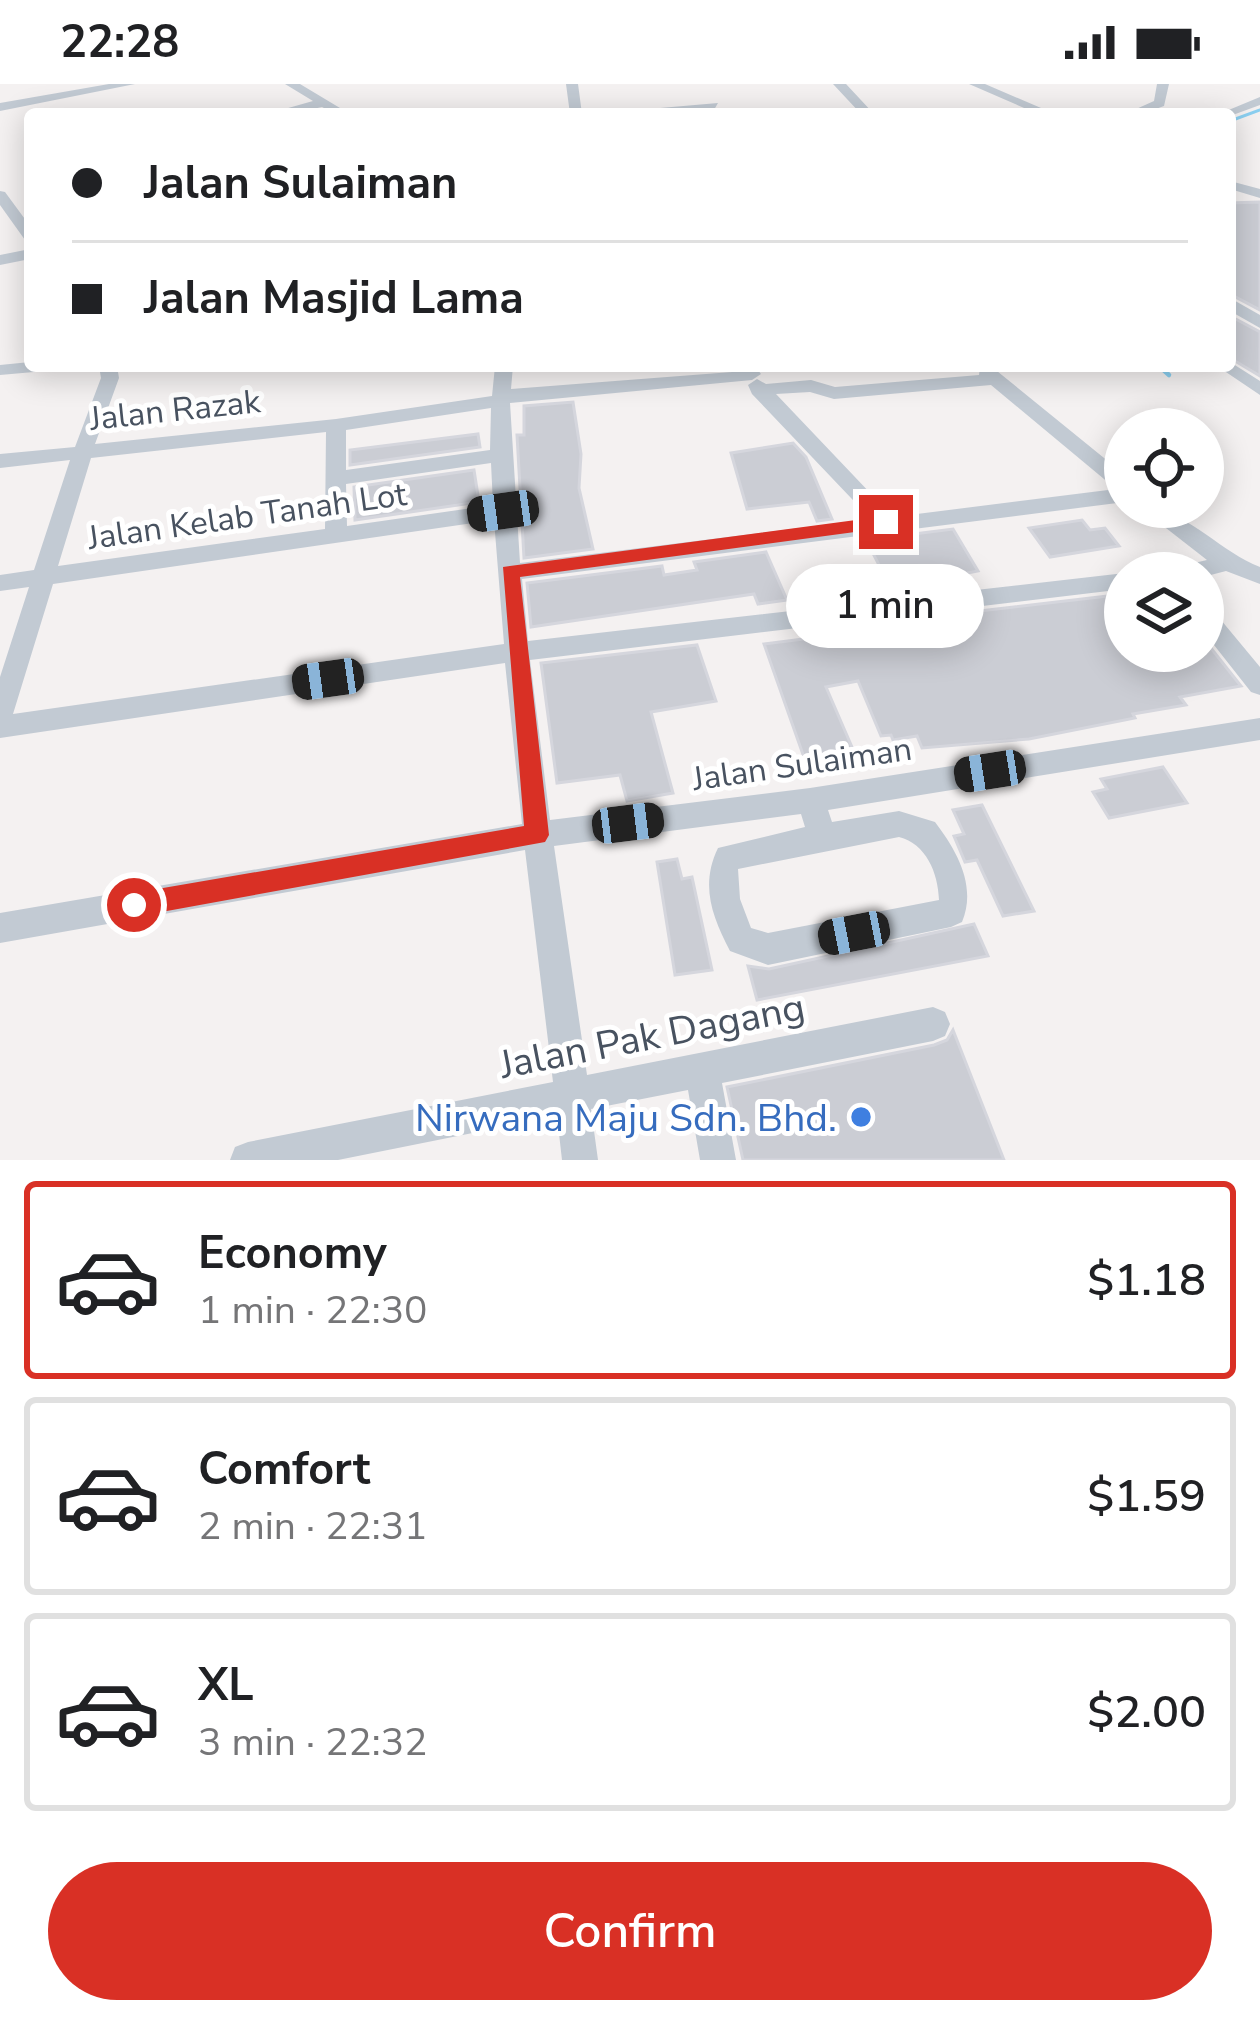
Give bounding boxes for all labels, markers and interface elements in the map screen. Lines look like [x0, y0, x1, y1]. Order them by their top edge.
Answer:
text: 22:28 [60, 12, 179, 73]
text: Jalan Sulaiman [144, 153, 457, 214]
text: Jalan Masjid Lama [144, 268, 524, 329]
street label: Jalan Razak [87, 379, 263, 442]
map controls [1104, 408, 1224, 672]
button: locate [1104, 408, 1224, 528]
street label: Jalan Kelab Tanah Lot [84, 472, 410, 561]
car [465, 488, 541, 534]
route end [859, 495, 913, 549]
button: layers [1104, 552, 1224, 672]
callout: 1 min [787, 564, 985, 648]
text: 1 min [835, 579, 935, 632]
car [290, 656, 366, 702]
street label: Jalan Sulaiman [689, 727, 915, 802]
car [952, 748, 1028, 794]
car [590, 801, 666, 845]
route start [107, 878, 161, 932]
car [815, 908, 893, 958]
street label: Jalan Pak Dagang [494, 981, 809, 1092]
place label: Nirwana Maju Sdn. Bhd. [415, 1092, 837, 1145]
marker: Nirwana Maju Sdn. Bhd. [848, 1104, 874, 1130]
text: Economy [198, 1223, 387, 1284]
icon: car [54, 1226, 162, 1334]
text: $1.18 [1087, 1250, 1206, 1311]
text: 1 min · 22:30 [198, 1284, 427, 1337]
text: Comfort [198, 1439, 370, 1500]
icon: car [54, 1442, 162, 1550]
text: $1.59 [1087, 1466, 1206, 1527]
text: 2 min · 22:31 [198, 1500, 427, 1553]
text: XL [198, 1655, 254, 1716]
icon: car [54, 1658, 162, 1766]
text: $2.00 [1087, 1682, 1206, 1743]
text: 3 min · 22:32 [198, 1716, 427, 1769]
button: Confirm [48, 1862, 1212, 2000]

